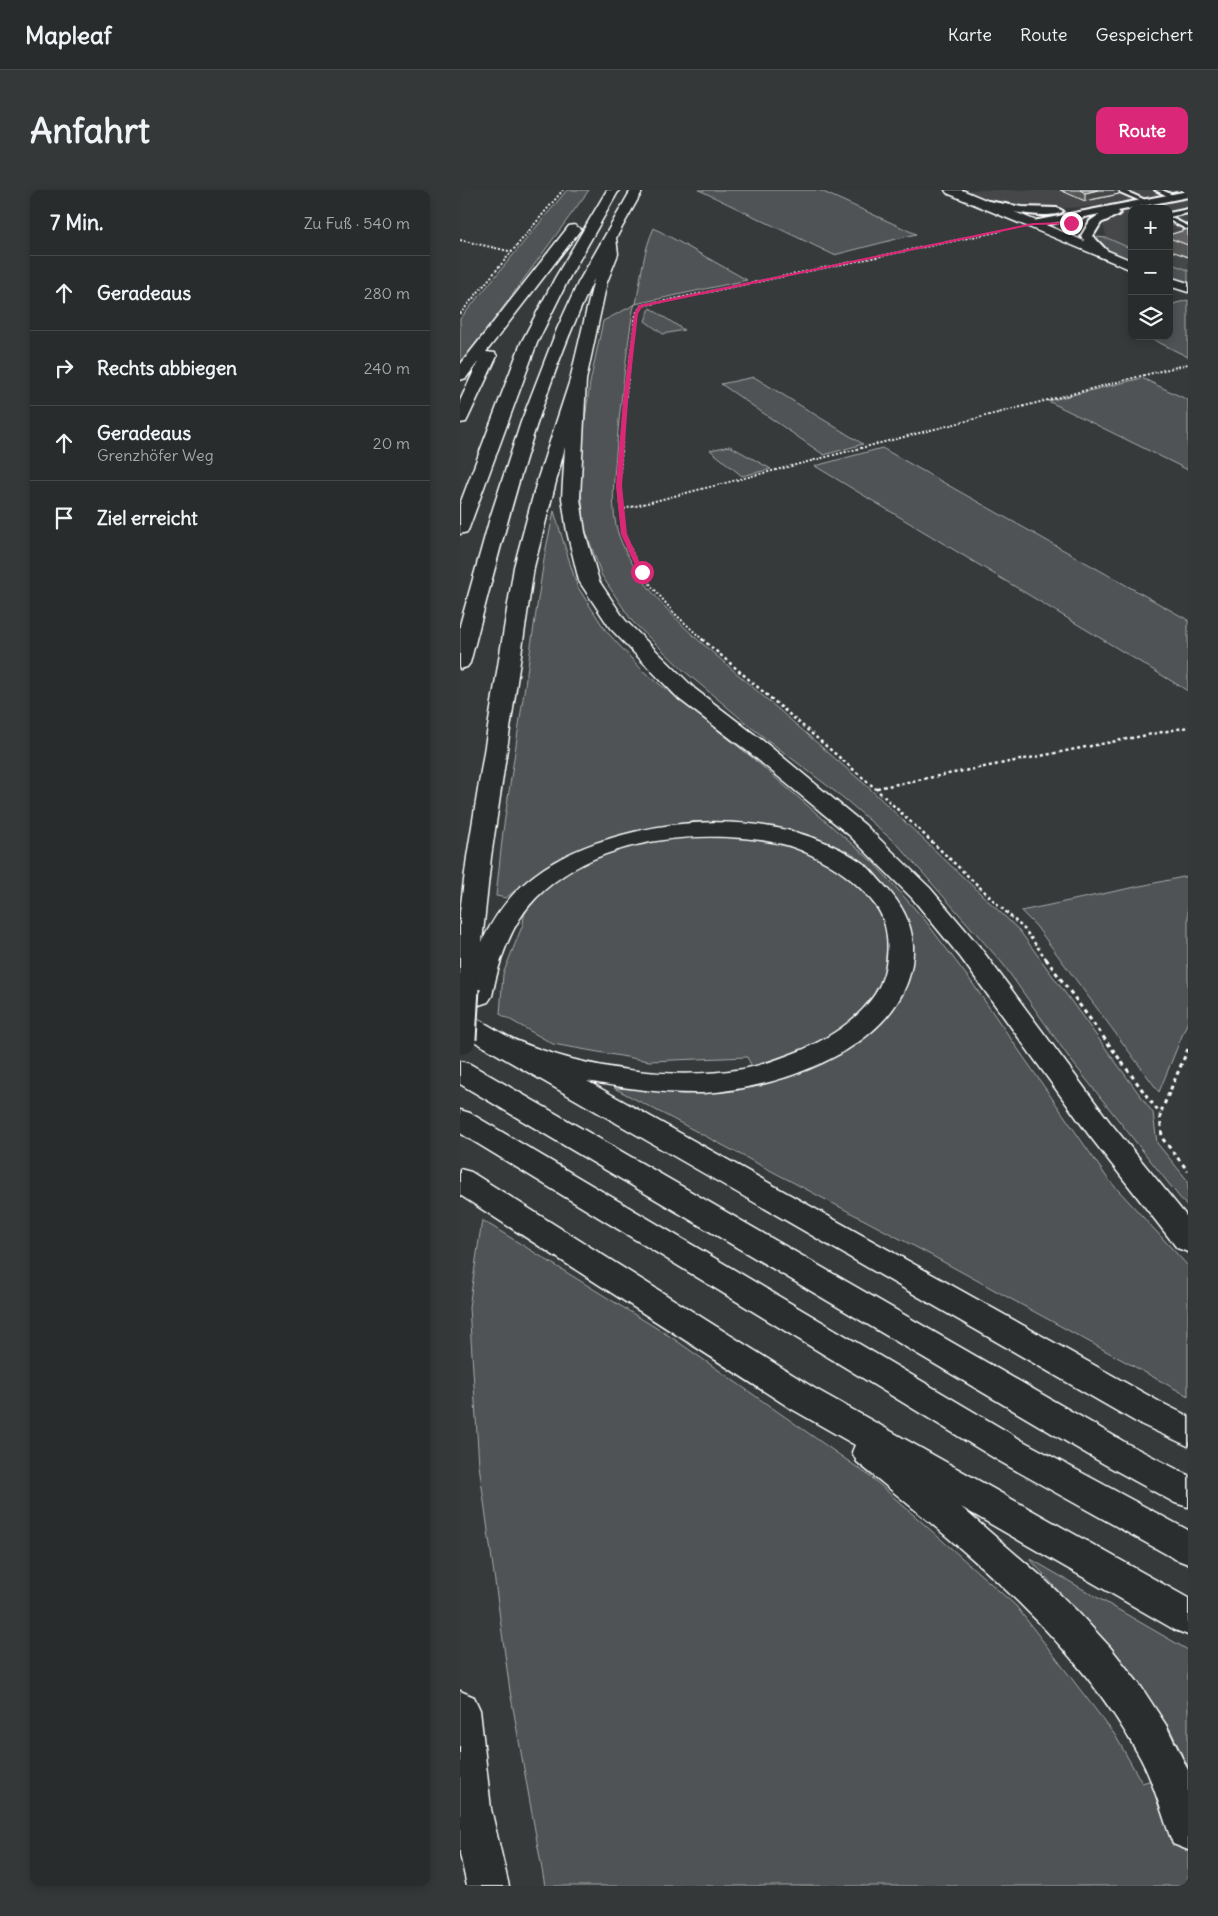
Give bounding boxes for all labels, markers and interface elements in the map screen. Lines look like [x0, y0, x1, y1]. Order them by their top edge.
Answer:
text: Mapleaf [25, 20, 112, 50]
text: Karte [948, 23, 992, 46]
text: Route [1020, 23, 1067, 46]
text: Gespeichert [1095, 23, 1193, 46]
button: Route [1096, 107, 1188, 154]
text: Anfahrt [30, 108, 150, 152]
map controls [1128, 205, 1173, 340]
button: + [1128, 205, 1173, 250]
text: 7 Min. [50, 209, 103, 236]
route end [1060, 212, 1083, 235]
text: Zu Fuß · 540 m [304, 213, 410, 233]
button: − [1128, 250, 1173, 295]
icon: ahead [50, 279, 78, 307]
text: Geradeaus [97, 281, 191, 305]
text: 280 m [364, 283, 410, 303]
button: layers [1128, 295, 1173, 340]
icon: right [50, 354, 78, 382]
text: Rechts abbiegen [97, 356, 237, 380]
text: 240 m [364, 358, 410, 378]
text: Geradeaus [97, 421, 191, 445]
icon: ahead [50, 429, 78, 457]
text: 20 m [373, 433, 410, 453]
text: Grenzhöfer Weg [97, 445, 214, 465]
icon: arrive [50, 504, 78, 532]
text: Ziel erreicht [97, 506, 198, 530]
route start [631, 561, 654, 584]

